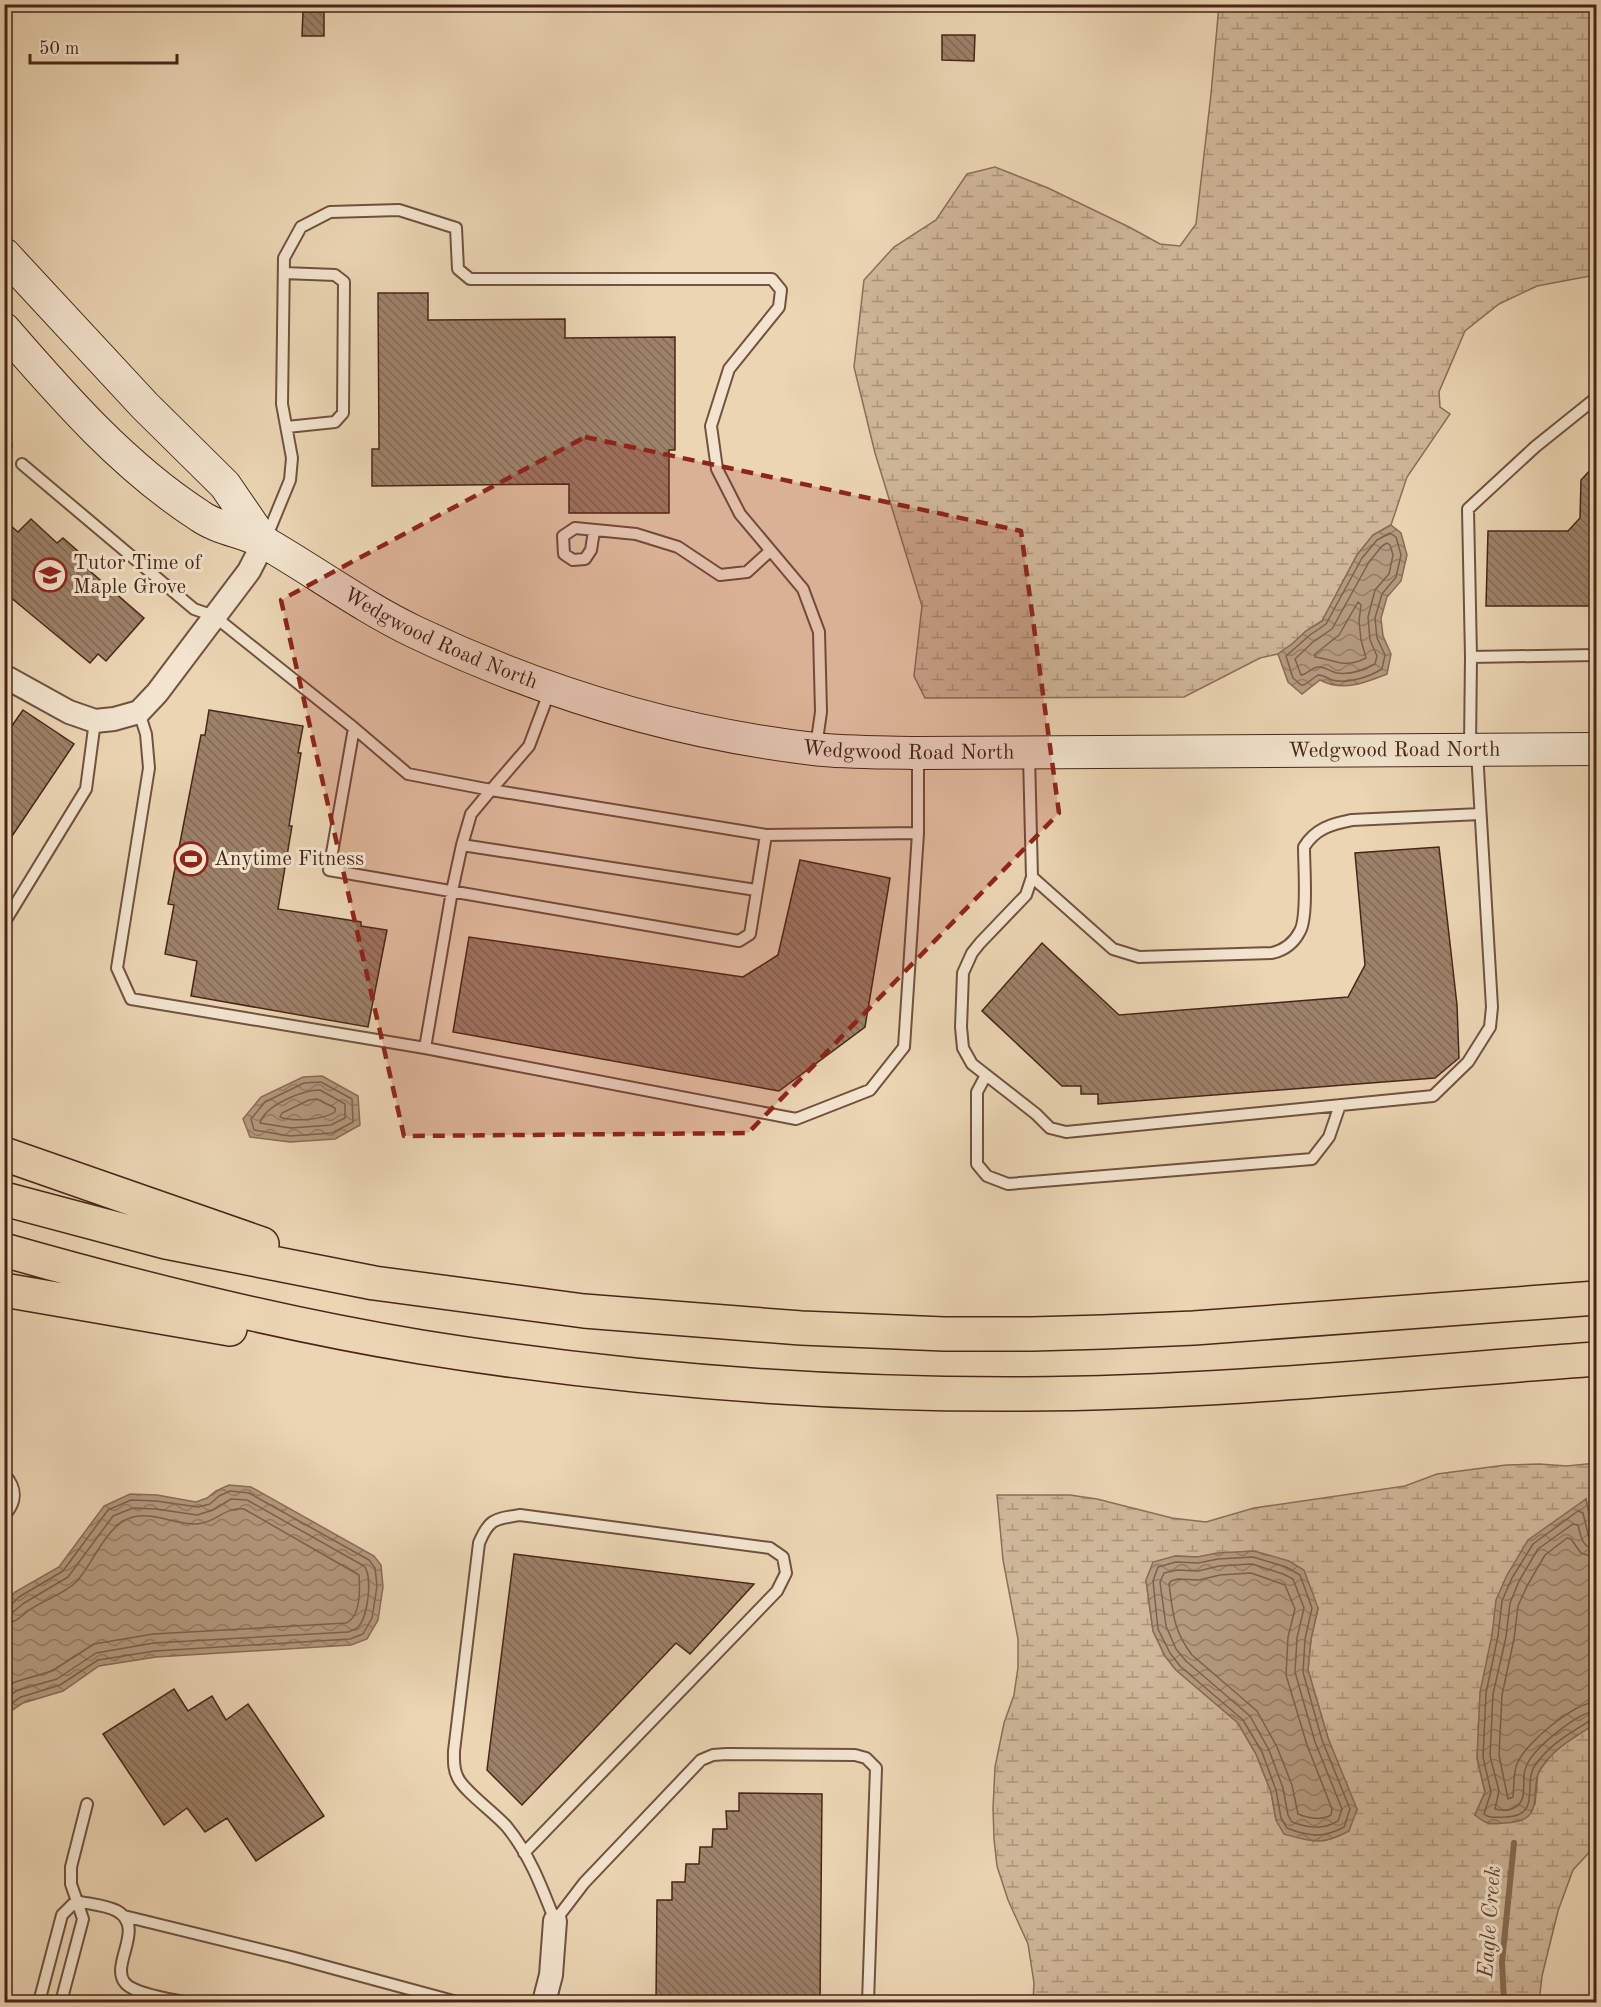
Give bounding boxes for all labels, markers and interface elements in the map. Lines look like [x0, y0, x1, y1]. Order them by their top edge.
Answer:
scale bar [30, 27, 177, 65]
text: 50 m [39, 40, 79, 58]
place label: Tutor Time of Maple Grove [73, 553, 203, 598]
school or university icon: Tutor Time of Maple Grove [32, 557, 68, 593]
street label: Wedgwood Road North [340, 584, 540, 693]
street label: Wedgwood Road North [801, 737, 1014, 764]
street label: Wedgwood Road North [1288, 739, 1500, 761]
sports icon: Anytime Fitness [173, 841, 209, 877]
place label: Anytime Fitness [214, 849, 364, 870]
water label: Eagle Creek [1475, 1865, 1505, 1980]

